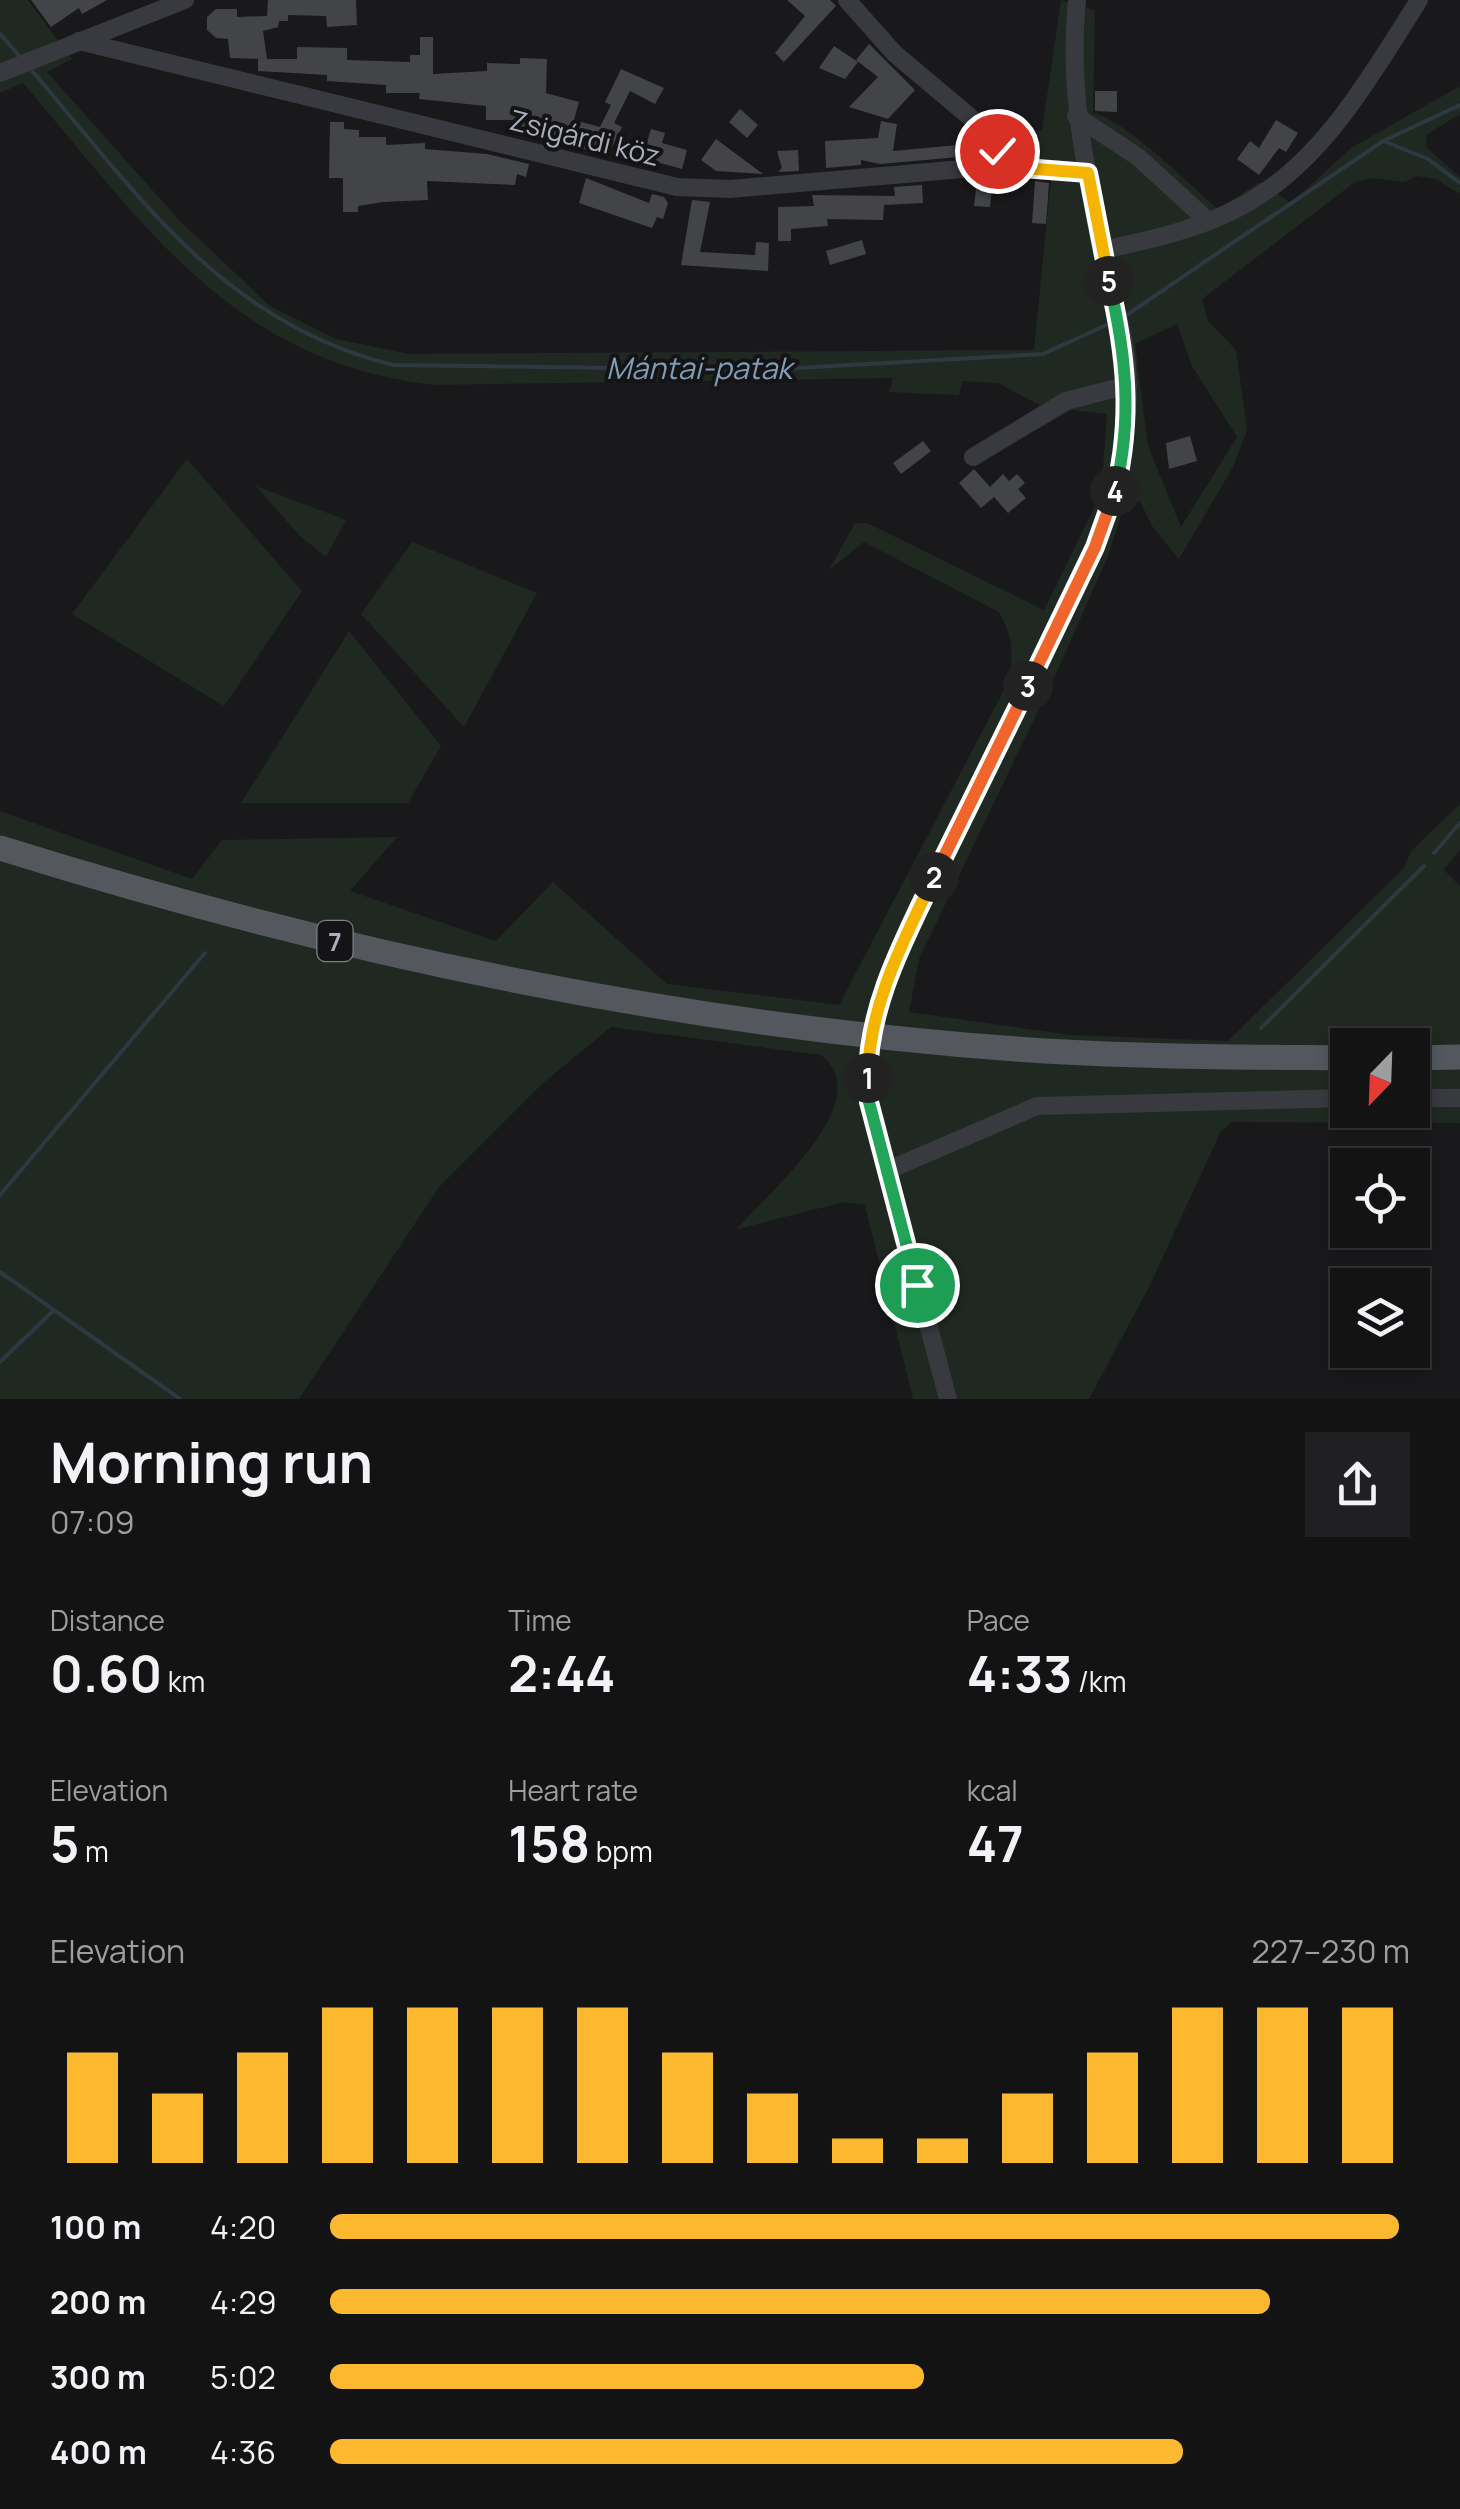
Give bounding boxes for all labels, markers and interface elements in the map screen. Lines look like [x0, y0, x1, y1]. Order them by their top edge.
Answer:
street label: Zsigárdi köz [506, 100, 664, 174]
pin [955, 109, 1040, 194]
icon: check [970, 124, 1025, 179]
pin: 5 [1084, 256, 1134, 306]
text: 5 [1101, 262, 1117, 300]
water label: Mántai-patak [606, 347, 796, 388]
pin: 4 [1090, 466, 1140, 516]
text: 4 [1106, 472, 1124, 510]
pin: 3 [1003, 661, 1053, 711]
text: 3 [1020, 667, 1036, 705]
pin: 2 [909, 852, 959, 902]
text: 2 [926, 858, 942, 896]
road number: 7 [318, 921, 352, 961]
north arrow [1330, 1028, 1430, 1128]
map controls [1330, 1028, 1430, 1368]
pin: 1 [843, 1053, 893, 1103]
text: 1 [862, 1059, 874, 1097]
button: locate [1330, 1148, 1430, 1248]
pin [875, 1243, 960, 1328]
icon: arrive [890, 1258, 945, 1313]
button: layers [1330, 1268, 1430, 1368]
text: Morning run [50, 1424, 373, 1500]
button: share [1305, 1432, 1410, 1537]
text: 07:09 [50, 1500, 135, 1544]
text: Distance [50, 1601, 165, 1639]
text: Time [508, 1601, 572, 1639]
text: Pace [967, 1601, 1030, 1639]
text: 0.60 [50, 1639, 162, 1707]
text: 2:44 [508, 1639, 615, 1707]
text: 4:33 [967, 1639, 1072, 1707]
text: km [162, 1662, 205, 1700]
text: /km [1072, 1662, 1126, 1700]
text: Elevation [50, 1771, 168, 1809]
text: Heart rate [508, 1771, 638, 1809]
text: kcal [967, 1771, 1018, 1809]
text: 5 [50, 1809, 79, 1877]
text: 158 [508, 1809, 590, 1877]
text: 47 [967, 1809, 1024, 1877]
text: m [79, 1832, 109, 1870]
text: bpm [590, 1832, 653, 1870]
text: Elevation [50, 1929, 185, 1973]
text: 227–230 m [1252, 1929, 1410, 1973]
text: 100 m [50, 2205, 141, 2249]
text: 4:20 [210, 2205, 276, 2249]
text: 200 m [50, 2280, 146, 2324]
text: 4:29 [210, 2280, 277, 2324]
text: 300 m [50, 2355, 146, 2399]
text: 5:02 [210, 2355, 276, 2399]
text: 400 m [50, 2430, 147, 2474]
text: 4:36 [210, 2430, 276, 2474]

